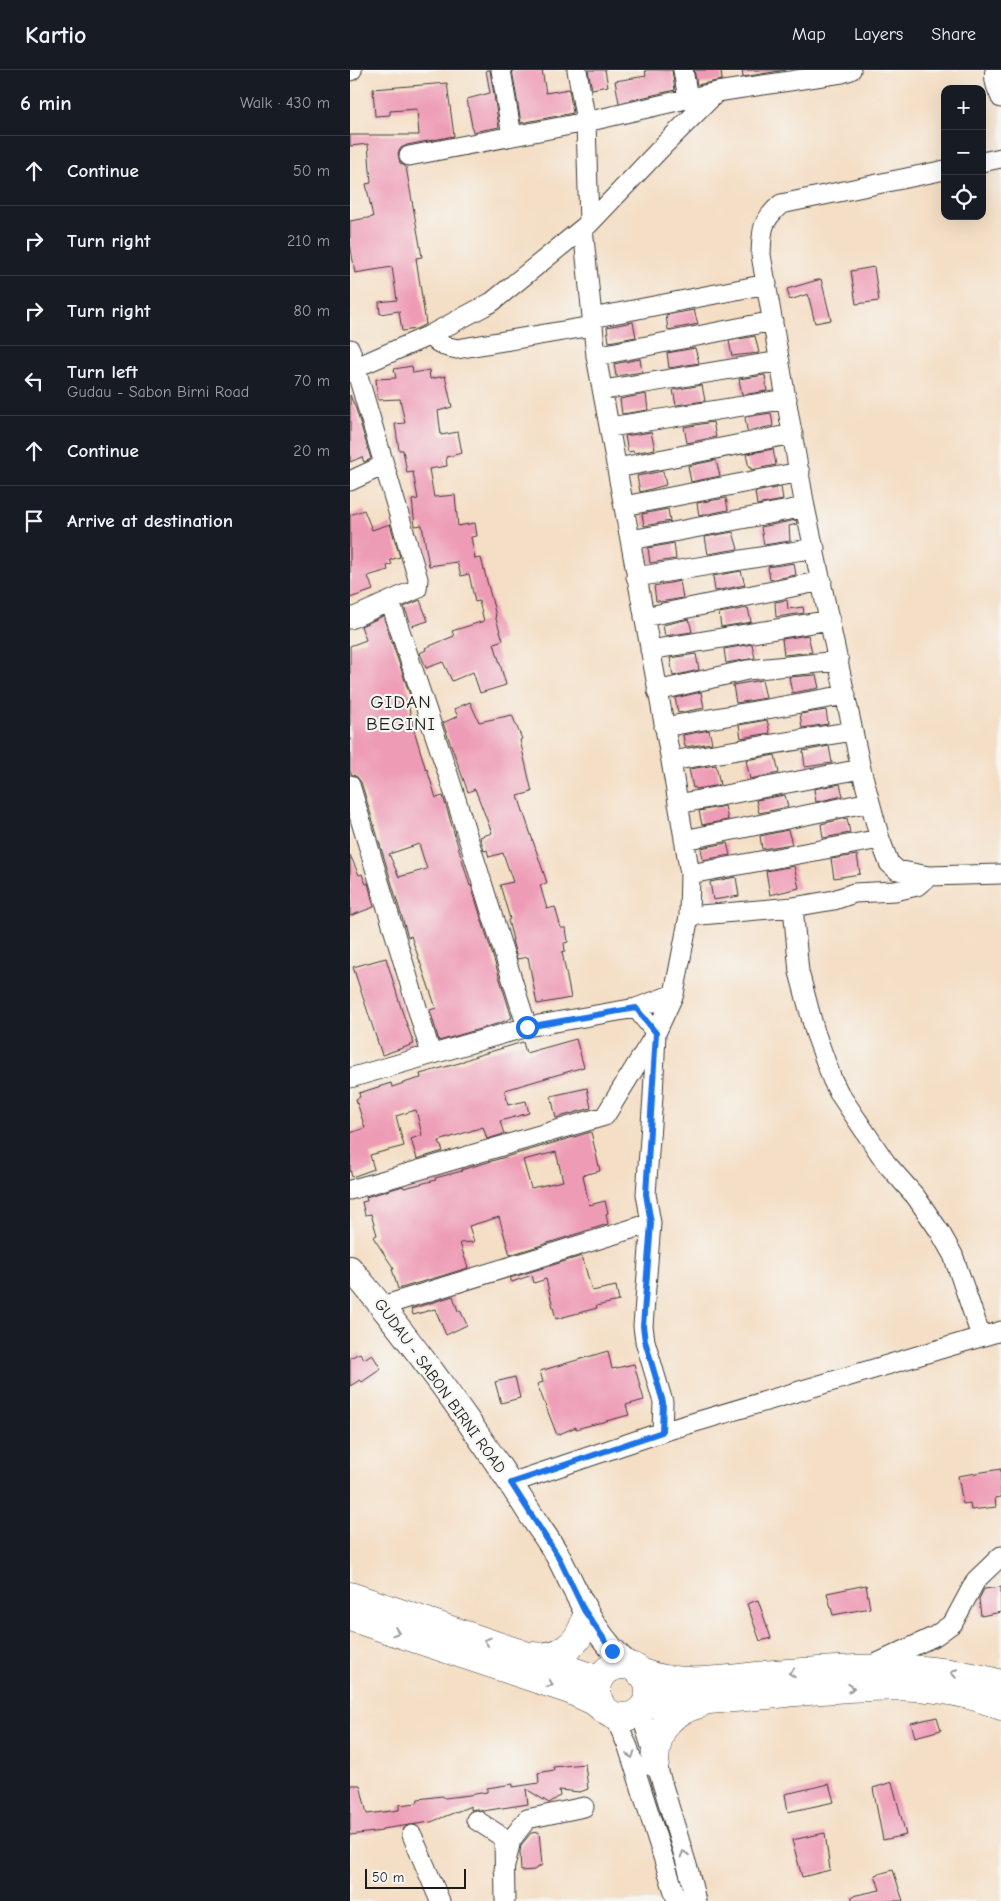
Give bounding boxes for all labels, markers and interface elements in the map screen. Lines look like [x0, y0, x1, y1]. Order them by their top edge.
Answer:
text: Kartio [25, 21, 87, 49]
text: Map [792, 24, 826, 45]
text: Layers [854, 24, 903, 45]
text: Share [931, 24, 976, 45]
map controls [941, 85, 986, 220]
button: + [941, 85, 986, 130]
text: 6 min [20, 91, 72, 115]
text: Walk · 430 m [240, 94, 330, 112]
button: − [941, 130, 986, 175]
icon: ahead [20, 157, 48, 185]
text: Continue [67, 160, 139, 182]
text: 50 m [293, 162, 330, 180]
button: locate [941, 175, 986, 220]
icon: right [20, 227, 48, 255]
text: Turn right [67, 230, 151, 252]
text: 210 m [287, 232, 330, 250]
icon: right [20, 297, 48, 325]
text: Turn right [67, 300, 151, 322]
text: 80 m [293, 302, 330, 320]
text: Turn left [67, 361, 138, 383]
icon: left [20, 367, 48, 395]
text: 70 m [294, 372, 330, 390]
text: Gudau - Sabon Birni Road [67, 383, 249, 401]
icon: ahead [20, 437, 48, 465]
text: Continue [67, 440, 139, 462]
text: 20 m [293, 442, 330, 460]
icon: arrive [20, 507, 48, 535]
text: Arrive at destination [67, 510, 233, 532]
district label: GIDAN BEGINI [366, 691, 436, 735]
route start [516, 1016, 539, 1039]
street label: GUDAU - SABON BIRNI ROAD [371, 1295, 509, 1477]
one-way arrow [392, 1626, 400, 1636]
one-way arrow [483, 1637, 491, 1647]
route end [601, 1640, 624, 1663]
one-way arrow [787, 1667, 795, 1678]
one-way arrow [949, 1668, 958, 1678]
one-way arrow [546, 1678, 554, 1688]
one-way arrow [847, 1683, 855, 1694]
one-way arrow [625, 1750, 635, 1759]
one-way arrow [679, 1850, 689, 1858]
scale bar [365, 1866, 466, 1889]
text: 50 m [372, 1869, 404, 1886]

